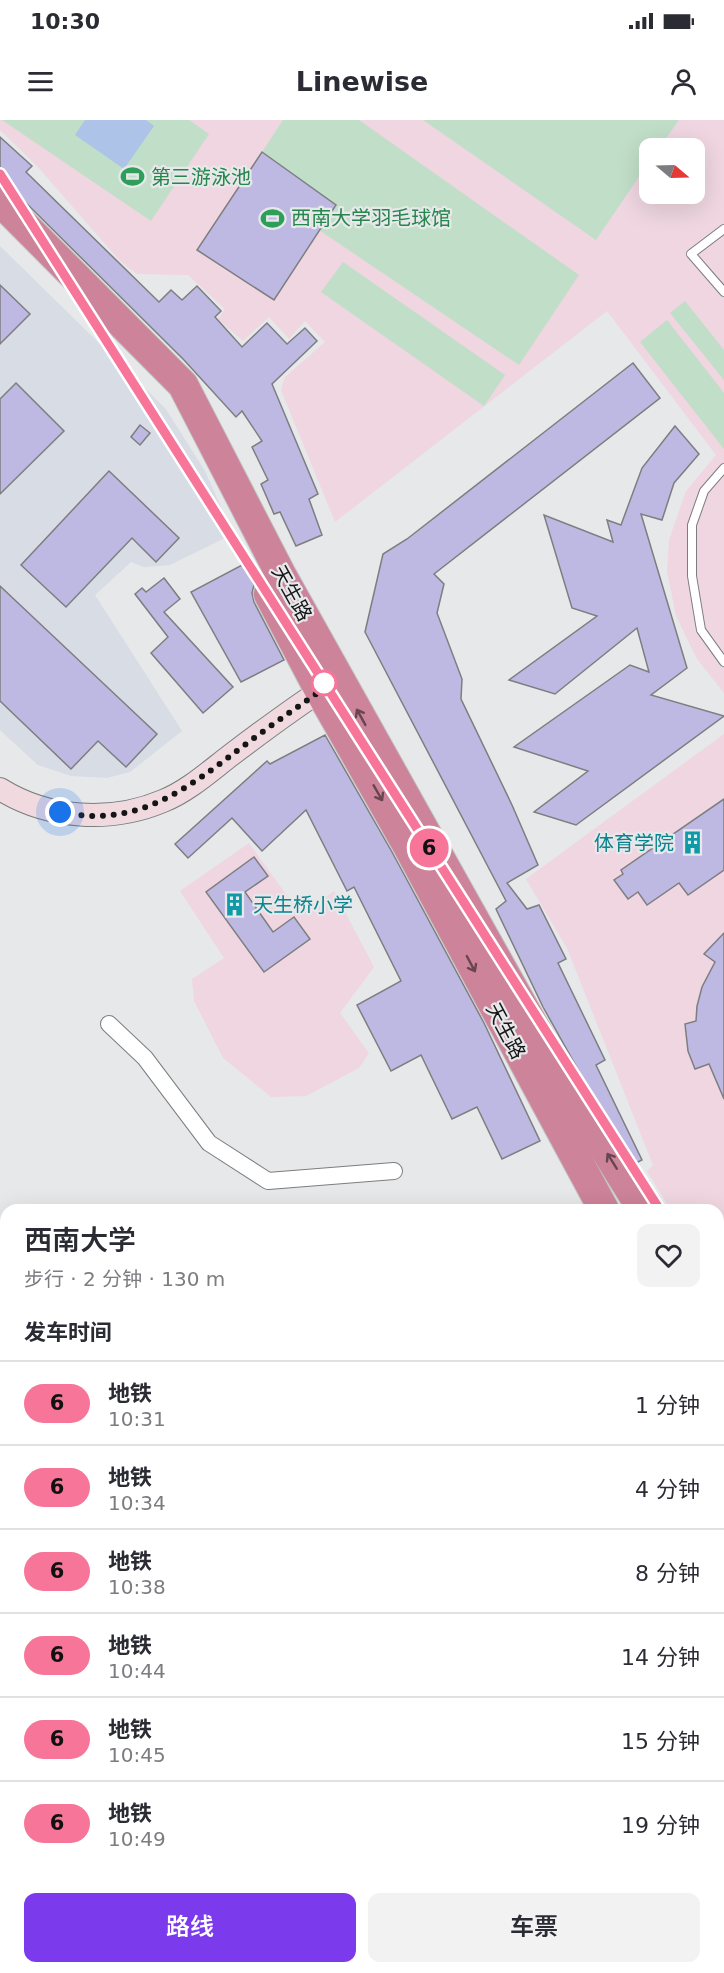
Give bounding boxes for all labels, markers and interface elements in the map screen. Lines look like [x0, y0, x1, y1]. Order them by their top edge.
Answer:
text: 10:30 [30, 9, 100, 34]
icon: menu [24, 65, 57, 98]
icon: person [667, 65, 700, 98]
text: Linewise [296, 66, 428, 97]
north arrow [639, 138, 705, 204]
map controls [639, 138, 705, 204]
sports icon: 第三游泳池 [120, 164, 146, 190]
place label: 第三游泳池 [151, 165, 251, 189]
sports icon: 西南大学羽毛球馆 [260, 205, 286, 231]
place label: 西南大学羽毛球馆 [291, 206, 451, 230]
street label: 天生路 [267, 561, 317, 625]
unlabelled marker [311, 670, 337, 696]
one-way arrow [355, 709, 367, 726]
one-way arrow [373, 783, 384, 801]
your location [45, 797, 75, 827]
line badge: 6 [410, 828, 448, 868]
building icon: 体育学院 [679, 830, 705, 856]
place label: 体育学院 [594, 831, 674, 855]
text: 6 [422, 836, 436, 860]
building icon: 天生桥小学 [222, 892, 248, 918]
place label: 天生桥小学 [253, 893, 353, 917]
one-way arrow [465, 955, 477, 973]
street label: 天生路 [481, 999, 531, 1063]
one-way arrow [606, 1153, 618, 1170]
text: 西南大学 [24, 1224, 136, 1257]
button: heart [637, 1224, 700, 1287]
text: 步行 · 2 分钟 · 130 m [24, 1267, 225, 1291]
text: 发车时间 [24, 1320, 112, 1345]
text: 地铁 [108, 1381, 152, 1406]
text: 6 [50, 1391, 64, 1415]
text: 1 分钟 [635, 1393, 700, 1418]
text: 10:31 [108, 1407, 166, 1431]
text: 地铁 [108, 1465, 152, 1490]
text: 6 [50, 1475, 64, 1499]
text: 4 分钟 [635, 1477, 700, 1502]
text: 10:34 [108, 1491, 166, 1515]
text: 地铁 [108, 1549, 152, 1574]
text: 6 [50, 1559, 64, 1583]
text: 8 分钟 [635, 1561, 700, 1586]
text: 10:38 [108, 1575, 166, 1599]
text: 地铁 [108, 1633, 152, 1658]
text: 6 [50, 1643, 64, 1667]
text: 14 分钟 [621, 1645, 700, 1670]
text: 10:44 [108, 1659, 166, 1683]
text: 地铁 [108, 1717, 152, 1742]
text: 6 [50, 1727, 64, 1751]
text: 15 分钟 [621, 1729, 700, 1754]
text: 10:45 [108, 1743, 166, 1767]
text: 地铁 [108, 1801, 152, 1826]
text: 6 [50, 1811, 64, 1835]
text: 19 分钟 [621, 1813, 700, 1838]
text: 10:49 [108, 1827, 166, 1851]
button: 路线 [24, 1893, 356, 1962]
button: 车票 [368, 1893, 700, 1962]

